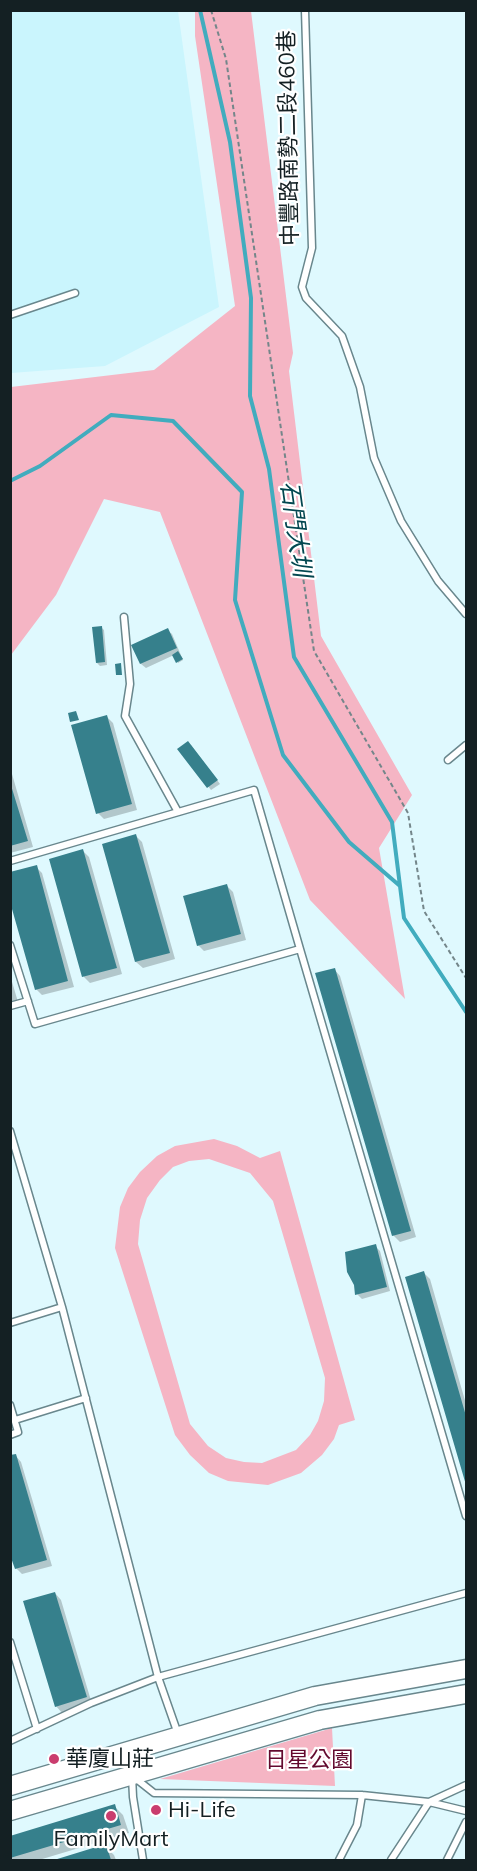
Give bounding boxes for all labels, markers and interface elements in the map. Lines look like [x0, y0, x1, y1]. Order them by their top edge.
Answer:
street label: 中豐路南勢二段460巷 [274, 30, 304, 246]
water label: 石門大圳 [274, 479, 316, 579]
place label: 華廈山莊 [66, 1746, 154, 1772]
park label: 日星公園 [265, 1747, 353, 1773]
marker: 華廈山莊 [47, 1752, 61, 1766]
place label: Hi-Life [168, 1797, 236, 1823]
marker: Hi-Life [149, 1803, 163, 1817]
marker: FamilyMart [104, 1809, 118, 1823]
place label: FamilyMart [54, 1826, 168, 1852]

